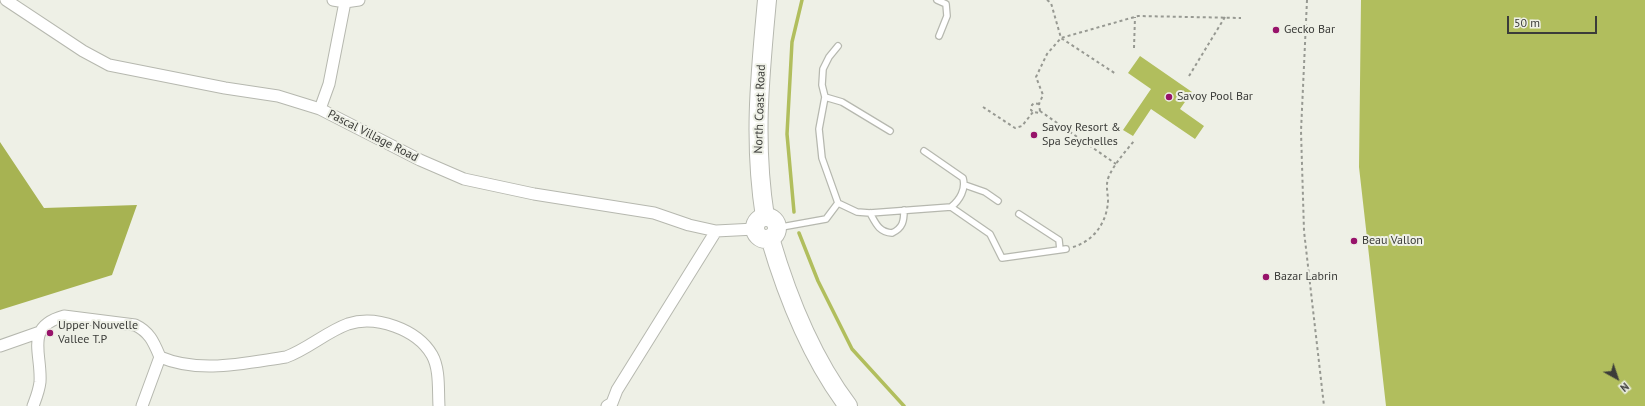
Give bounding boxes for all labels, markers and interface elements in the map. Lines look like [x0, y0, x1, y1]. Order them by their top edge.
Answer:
scale bar [1509, 8, 1599, 34]
text: 50 m [1514, 15, 1540, 30]
place label: Gecko Bar [1284, 23, 1335, 37]
marker: Gecko Bar [1271, 25, 1281, 35]
street label: North Coast Road [751, 64, 769, 154]
place label: Savoy Pool Bar [1177, 90, 1253, 104]
marker: Savoy Pool Bar [1164, 92, 1174, 102]
street label: Pascal Village Road [325, 107, 421, 165]
place label: Savoy Resort & Spa Seychelles [1042, 121, 1121, 149]
marker: Savoy Resort & Spa Seychelles [1029, 130, 1039, 140]
place label: Beau Vallon [1362, 234, 1423, 248]
marker: Beau Vallon [1349, 236, 1359, 246]
place label: Bazar Labrin [1274, 270, 1338, 284]
marker: Bazar Labrin [1261, 272, 1271, 282]
place label: Upper Nouvelle Vallee T.P [58, 319, 138, 347]
marker: Upper Nouvelle Vallee T.P [45, 328, 55, 338]
north arrow [1597, 358, 1637, 398]
text: N [1617, 380, 1632, 395]

